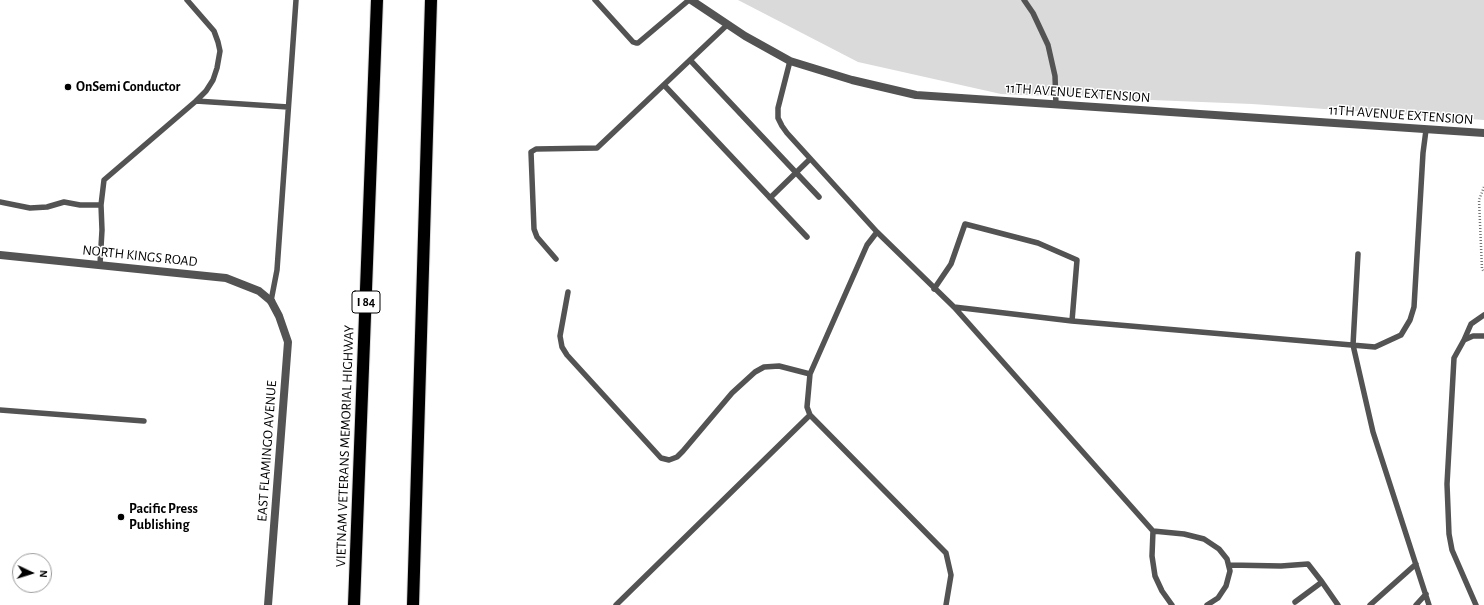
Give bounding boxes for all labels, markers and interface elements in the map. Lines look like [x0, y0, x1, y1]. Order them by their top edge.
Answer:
place label: OnSemi Conductor [76, 79, 180, 95]
street label: 11TH AVENUE EXTENSION [1005, 80, 1151, 106]
marker: OnSemi Conductor [63, 82, 73, 92]
street label: 11TH AVENUE EXTENSION [1328, 102, 1474, 128]
street label: NORTH KINGS ROAD [82, 242, 198, 270]
road number: I 84 [352, 291, 380, 313]
street label: VIETNAM VETERANS MEMORIAL HIGHWAY [332, 325, 358, 567]
street label: EAST FLAMINGO AVENUE [254, 380, 280, 522]
place label: Pacific Press Publishing [129, 501, 198, 534]
marker: Pacific Press Publishing [116, 512, 126, 522]
north arrow [12, 553, 52, 593]
text: N [38, 570, 49, 578]

